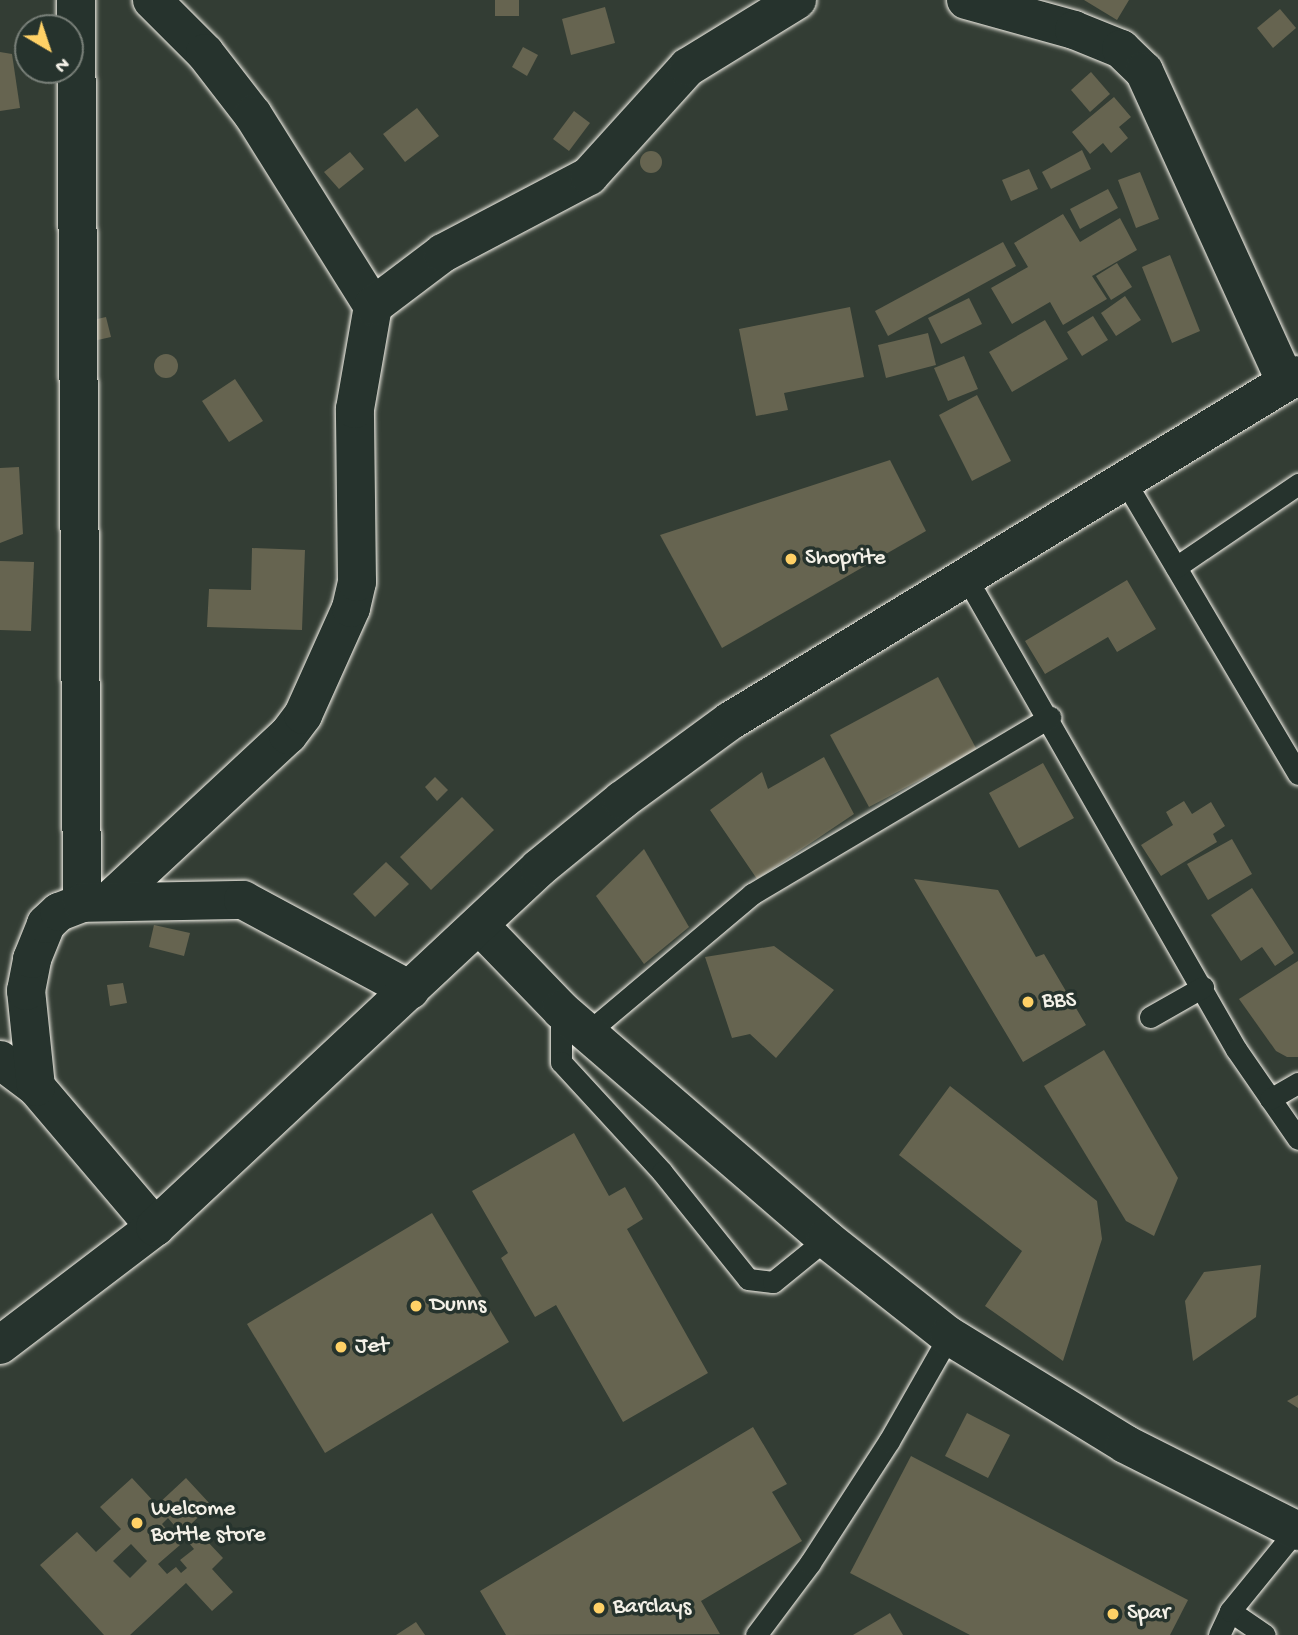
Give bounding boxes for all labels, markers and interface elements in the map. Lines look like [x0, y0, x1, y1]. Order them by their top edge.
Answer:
north arrow [14, 14, 84, 84]
text: N [49, 51, 73, 77]
place label: Shoprite [805, 545, 886, 573]
marker: Shoprite [783, 551, 799, 567]
place label: BBS [1042, 988, 1076, 1016]
marker: BBS [1020, 994, 1036, 1010]
place label: Dunns [430, 1292, 486, 1320]
marker: Dunns [408, 1298, 424, 1314]
place label: Jet [355, 1333, 388, 1361]
marker: Jet [333, 1339, 349, 1355]
place label: Welcome Bottle store [151, 1496, 266, 1550]
marker: Welcome Bottle store [129, 1515, 145, 1531]
place label: Barclays [613, 1594, 691, 1622]
marker: Barclays [591, 1600, 607, 1616]
place label: Spar [1127, 1600, 1170, 1628]
marker: Spar [1105, 1606, 1121, 1622]

